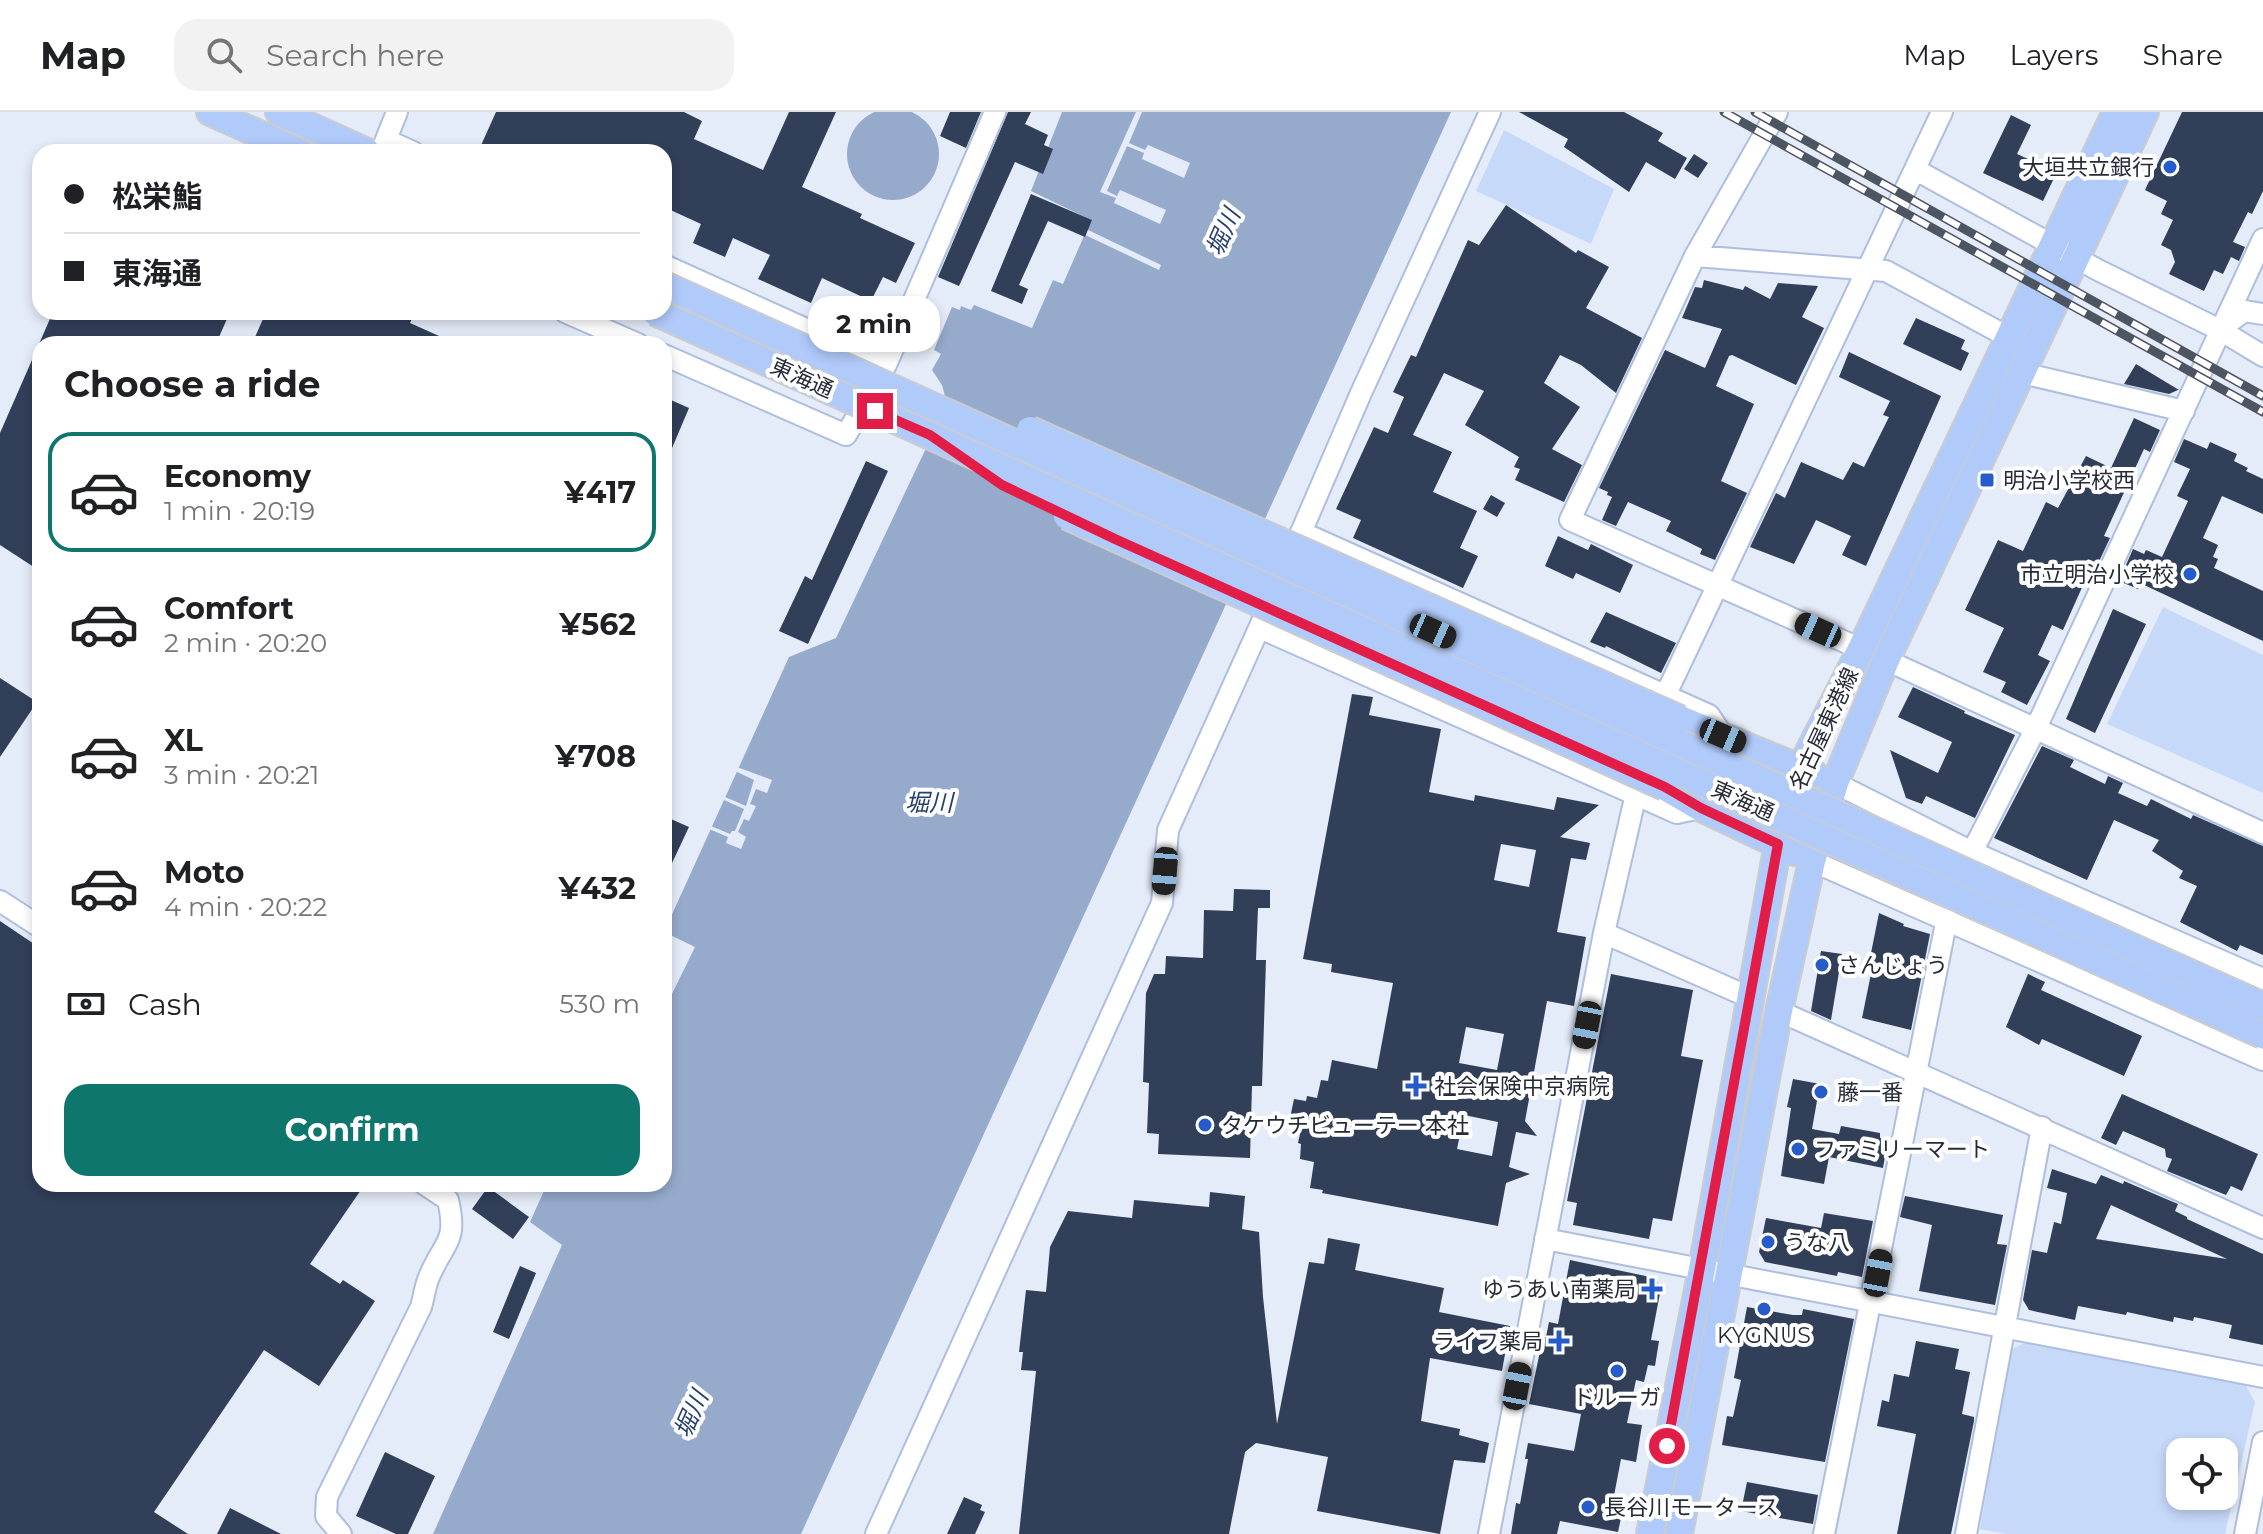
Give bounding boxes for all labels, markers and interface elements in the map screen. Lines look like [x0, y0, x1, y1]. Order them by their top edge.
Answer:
search box [174, 19, 734, 91]
text: Map [40, 32, 126, 79]
icon: search [202, 33, 246, 77]
text: Search here [266, 37, 444, 74]
text: Map [1903, 38, 1966, 72]
text: Layers [2010, 38, 2099, 72]
text: Share [2143, 38, 2223, 72]
place label: 大垣共立銀行 [2022, 154, 2154, 181]
marker: 大垣共立銀行 [2161, 158, 2179, 176]
text: 松栄鮨 [112, 178, 202, 215]
water label: 堀川 [1200, 201, 1247, 260]
text: 東海通 [112, 255, 202, 292]
callout: 2 min [809, 295, 941, 351]
text: 2 min [836, 308, 912, 340]
street label: 東海通 [766, 352, 838, 404]
text: Choose a ride [64, 362, 321, 406]
route end [857, 393, 893, 429]
icon: car [68, 456, 140, 528]
text: Economy [164, 458, 311, 495]
place label: 明治小学校西 [2003, 467, 2135, 494]
marker: 明治小学校西 [1978, 471, 1996, 489]
text: ¥417 [564, 474, 636, 511]
text: 1 min · 20:19 [164, 495, 315, 527]
place label: 市立明治小学校 [2020, 561, 2174, 588]
marker: 市立明治小学校 [2181, 565, 2199, 583]
icon: car [68, 588, 140, 660]
text: Comfort [164, 590, 294, 627]
text: ¥562 [559, 606, 636, 643]
car [1791, 609, 1845, 651]
car [1406, 610, 1460, 652]
text: 2 min · 20:20 [164, 627, 327, 659]
street label: 名古屋東港線 [1784, 663, 1864, 795]
car [1696, 716, 1750, 756]
icon: car [68, 720, 140, 792]
text: XL [164, 722, 203, 759]
text: ¥708 [555, 738, 636, 775]
text: 3 min · 20:21 [164, 759, 319, 791]
street label: 東海通 [1707, 775, 1779, 827]
water label: 堀川 [905, 788, 956, 817]
car [1151, 846, 1179, 896]
icon: car [68, 852, 140, 924]
text: Moto [164, 854, 245, 891]
text: ¥432 [558, 870, 636, 907]
text: 4 min · 20:22 [164, 891, 327, 923]
place label: さんじょう [1838, 952, 1948, 979]
marker: さんじょう [1813, 956, 1831, 974]
icon: cash [64, 982, 108, 1026]
text: Cash [128, 986, 202, 1023]
text: 530 m [559, 988, 640, 1020]
car [1571, 999, 1603, 1051]
place label: 社会保険中京病院 [1434, 1073, 1610, 1100]
marker: 社会保険中京病院 [1405, 1075, 1427, 1097]
place label: 藤一番 [1837, 1079, 1903, 1106]
marker: 藤一番 [1812, 1083, 1830, 1101]
button: Confirm [64, 1084, 640, 1176]
place label: タケウチビューテー 本社 [1221, 1112, 1469, 1139]
marker: タケウチビューテー 本社 [1196, 1116, 1214, 1134]
place label: ファミリーマート [1814, 1136, 1990, 1163]
marker: ファミリーマート [1789, 1140, 1807, 1158]
place label: うな八 [1784, 1229, 1850, 1256]
marker: うな八 [1759, 1233, 1777, 1251]
car [1862, 1247, 1894, 1299]
place label: ゆうあい南薬局 [1482, 1276, 1636, 1303]
marker: ゆうあい南薬局 [1643, 1280, 1661, 1298]
marker: KYGNUS [1755, 1300, 1773, 1318]
place label: KYGNUS [1717, 1322, 1811, 1349]
place label: ライフ薬局 [1433, 1328, 1543, 1355]
marker: ライフ薬局 [1550, 1332, 1568, 1350]
car [1501, 1360, 1533, 1412]
marker: ドルーガ [1608, 1362, 1626, 1380]
water label: 堀川 [668, 1383, 715, 1442]
place label: ドルーガ [1573, 1384, 1661, 1411]
route start [1649, 1428, 1685, 1464]
map controls [2166, 1438, 2238, 1510]
button: locate [2166, 1438, 2238, 1510]
place label: 長谷川モータース [1604, 1494, 1779, 1521]
marker: 長谷川モータース [1579, 1498, 1597, 1516]

